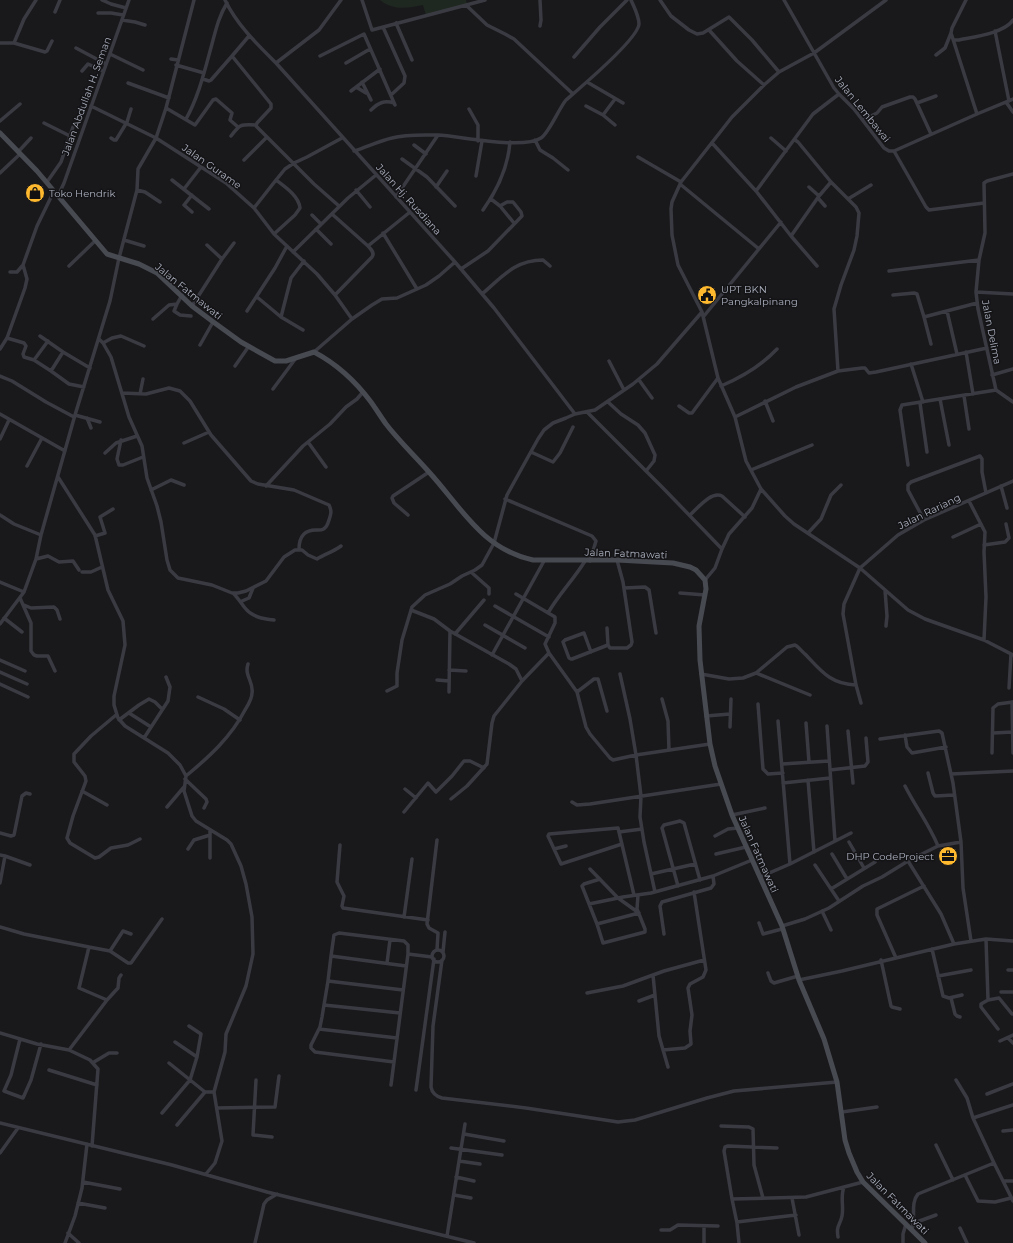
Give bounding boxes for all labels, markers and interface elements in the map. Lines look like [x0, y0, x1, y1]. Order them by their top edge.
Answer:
street label: Jalan Abdullah H. Seman [59, 35, 114, 158]
street label: Jalan Lembawai [831, 73, 893, 145]
street label: Jalan Gurame [179, 141, 244, 192]
street label: Jalan Hj. Rusdiana [372, 160, 444, 238]
shop icon: Toko Hendrik [24, 182, 46, 204]
place label: Toko Hendrik [49, 187, 115, 200]
street label: Jalan Fatmawati [152, 260, 225, 322]
place label: UPT BKN Pangkalpinang [721, 283, 798, 308]
public building icon: UPT BKN Pangkalpinang [696, 284, 718, 306]
street label: Jalan Delima [979, 298, 1004, 365]
street label: Jalan Rariang [895, 491, 963, 533]
street label: Jalan Fatmawati [583, 546, 667, 561]
street label: Jalan Fatmawati [735, 813, 781, 895]
office icon: DHP CodeProject [937, 845, 959, 867]
place label: DHP CodeProject [846, 850, 934, 863]
street label: Jalan Fatmawati [863, 1169, 931, 1237]

